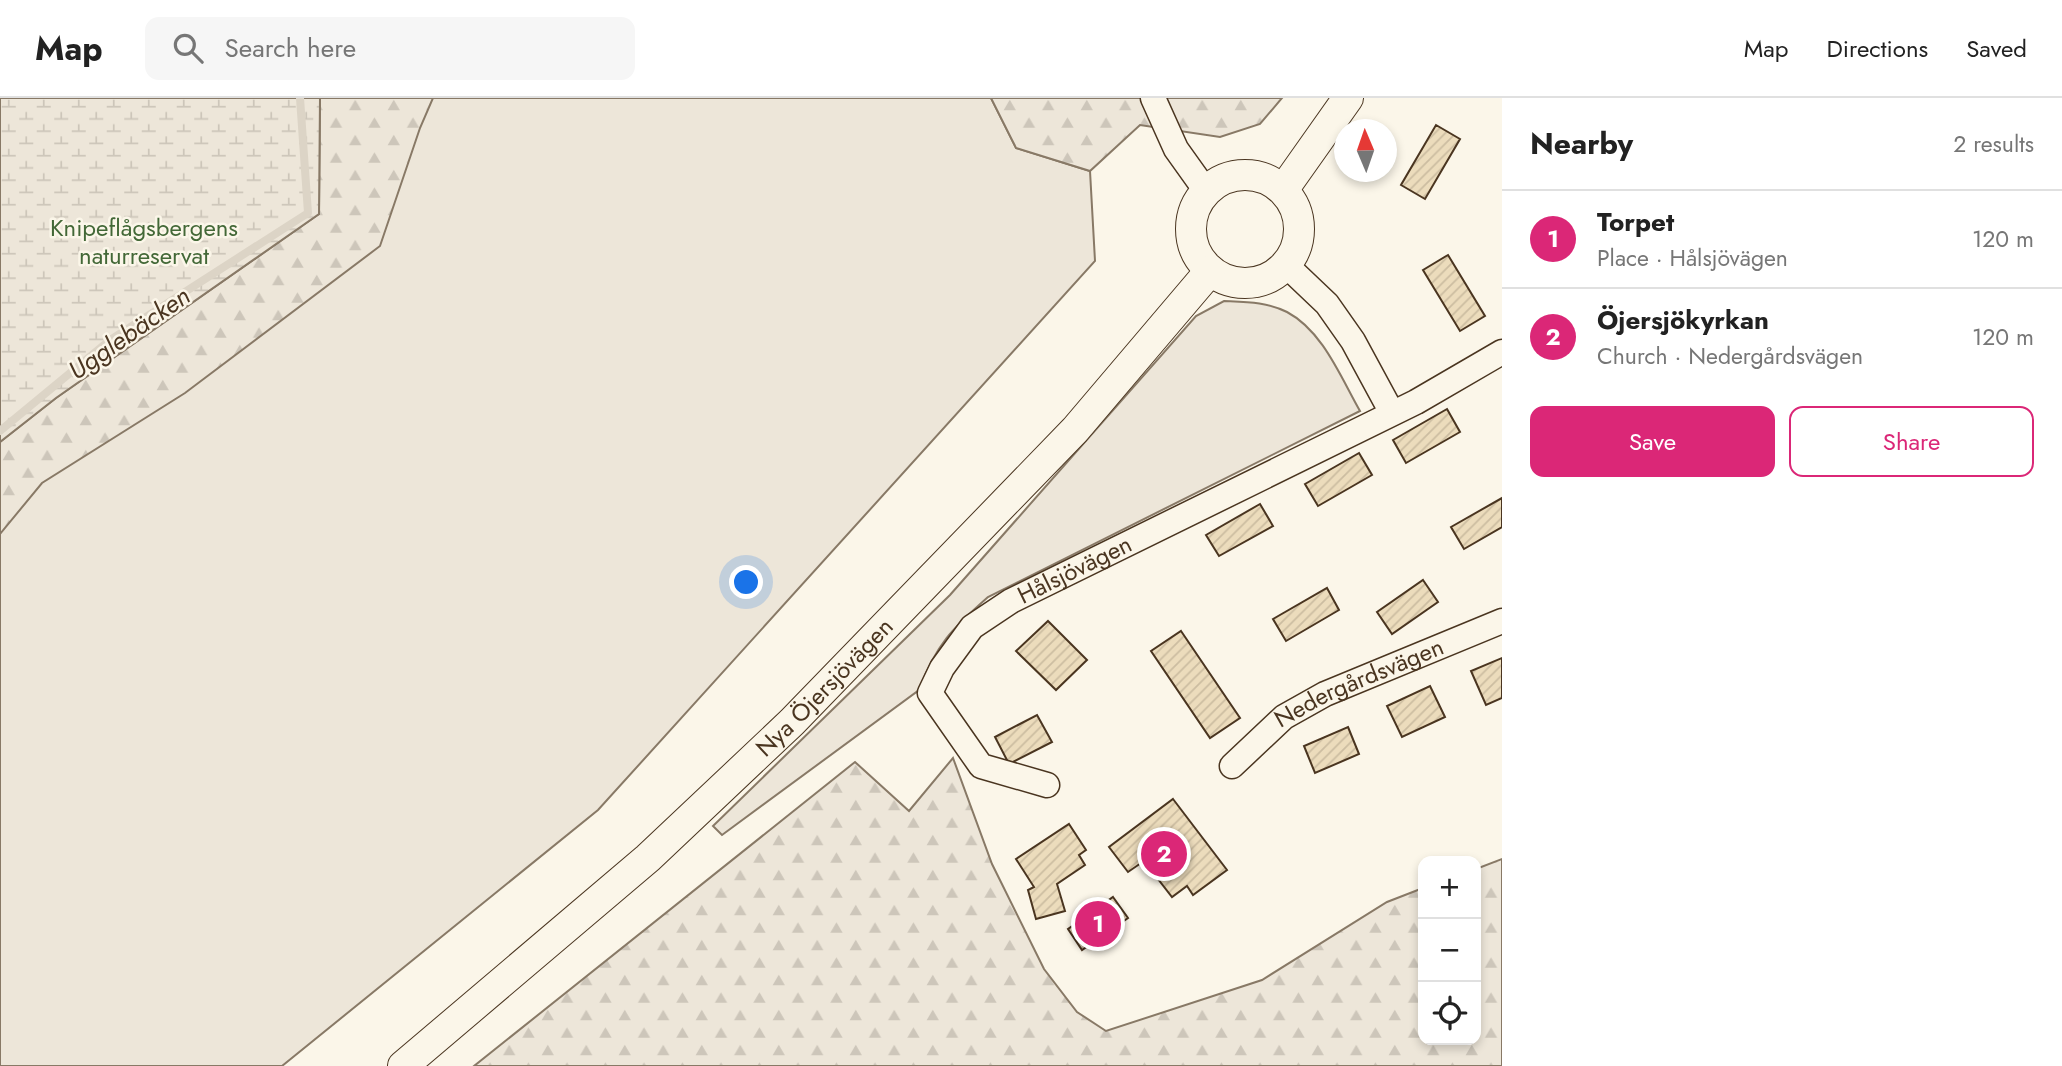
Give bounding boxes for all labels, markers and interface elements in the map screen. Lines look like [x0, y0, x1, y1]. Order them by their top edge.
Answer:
search box [145, 17, 635, 80]
text: Map [35, 25, 103, 72]
icon: search [169, 29, 207, 67]
text: Search here [225, 29, 356, 67]
text: Map [1744, 31, 1789, 66]
text: Directions [1827, 31, 1928, 66]
text: Saved [1966, 31, 2027, 66]
north arrow [1334, 119, 1397, 182]
text: Nearby [1530, 122, 1633, 165]
text: 2 results [1953, 127, 2034, 161]
text: Torpet [1597, 203, 1674, 241]
park label: Knipeflågsbergens naturreservat [50, 210, 238, 273]
text: 1 [1547, 222, 1559, 256]
text: 120 m [1972, 222, 2034, 256]
text: Place · Hålsjövägen [1597, 241, 1788, 275]
water label: Ugglebäcken [60, 277, 198, 389]
text: Öjersjökyrkan [1597, 301, 1769, 339]
text: 2 [1545, 320, 1561, 354]
text: 120 m [1972, 320, 2034, 354]
text: Church · Nedergårdsvägen [1597, 339, 1863, 373]
button: Save [1530, 406, 1775, 477]
button: Share [1789, 406, 2034, 477]
street label: Hålsjövägen [1011, 526, 1138, 612]
your location [729, 565, 763, 599]
street label: Nya Öjersjövägen [748, 610, 901, 764]
street label: Nedergårdsvägen [1268, 629, 1449, 736]
pin: 2 [1141, 828, 1187, 880]
map controls [1418, 856, 1481, 1045]
button: + [1418, 856, 1481, 919]
pin: 1 [1075, 898, 1121, 950]
button: − [1418, 919, 1481, 982]
button: locate [1418, 982, 1481, 1045]

